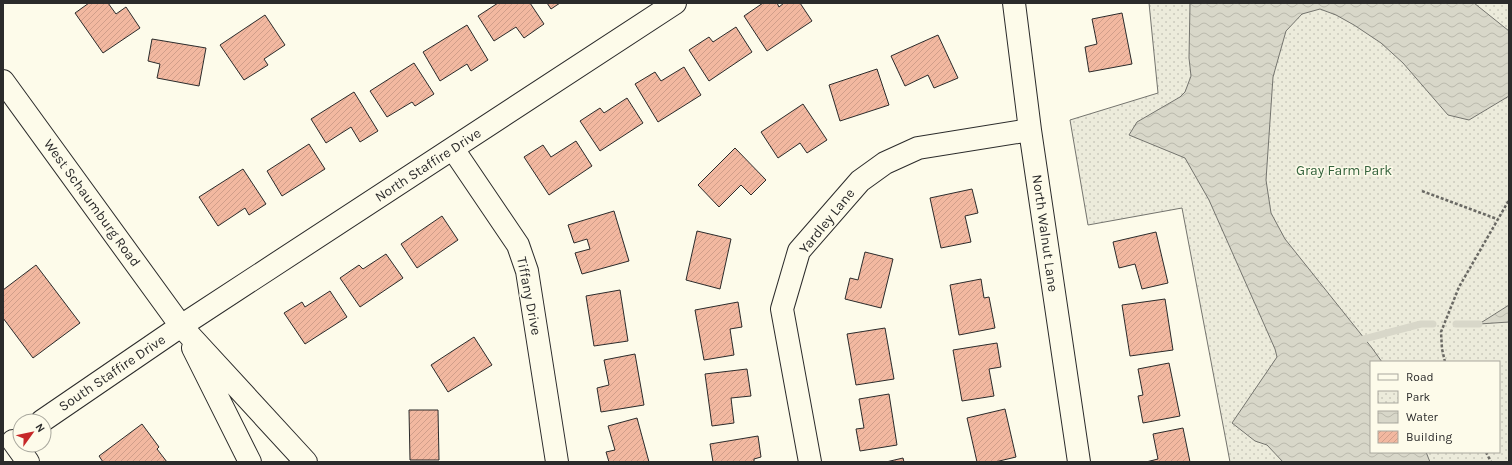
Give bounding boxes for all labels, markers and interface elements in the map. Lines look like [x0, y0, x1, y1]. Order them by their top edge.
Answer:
street label: North Staffire Drive [372, 124, 484, 206]
street label: West Schaumburg Road [40, 136, 144, 270]
park label: Gray Farm Park [1296, 162, 1392, 179]
street label: North Walnut Lane [1028, 173, 1062, 293]
street label: Yardley Lane [796, 185, 858, 257]
street label: Tiffany Drive [513, 255, 545, 337]
street label: South Staffire Drive [55, 331, 169, 415]
legend [1370, 361, 1500, 453]
text: Road [1406, 370, 1434, 384]
text: Park [1406, 390, 1431, 404]
text: Water [1406, 410, 1439, 424]
north arrow [12, 413, 52, 453]
text: N [32, 421, 48, 435]
text: Building [1406, 430, 1453, 444]

